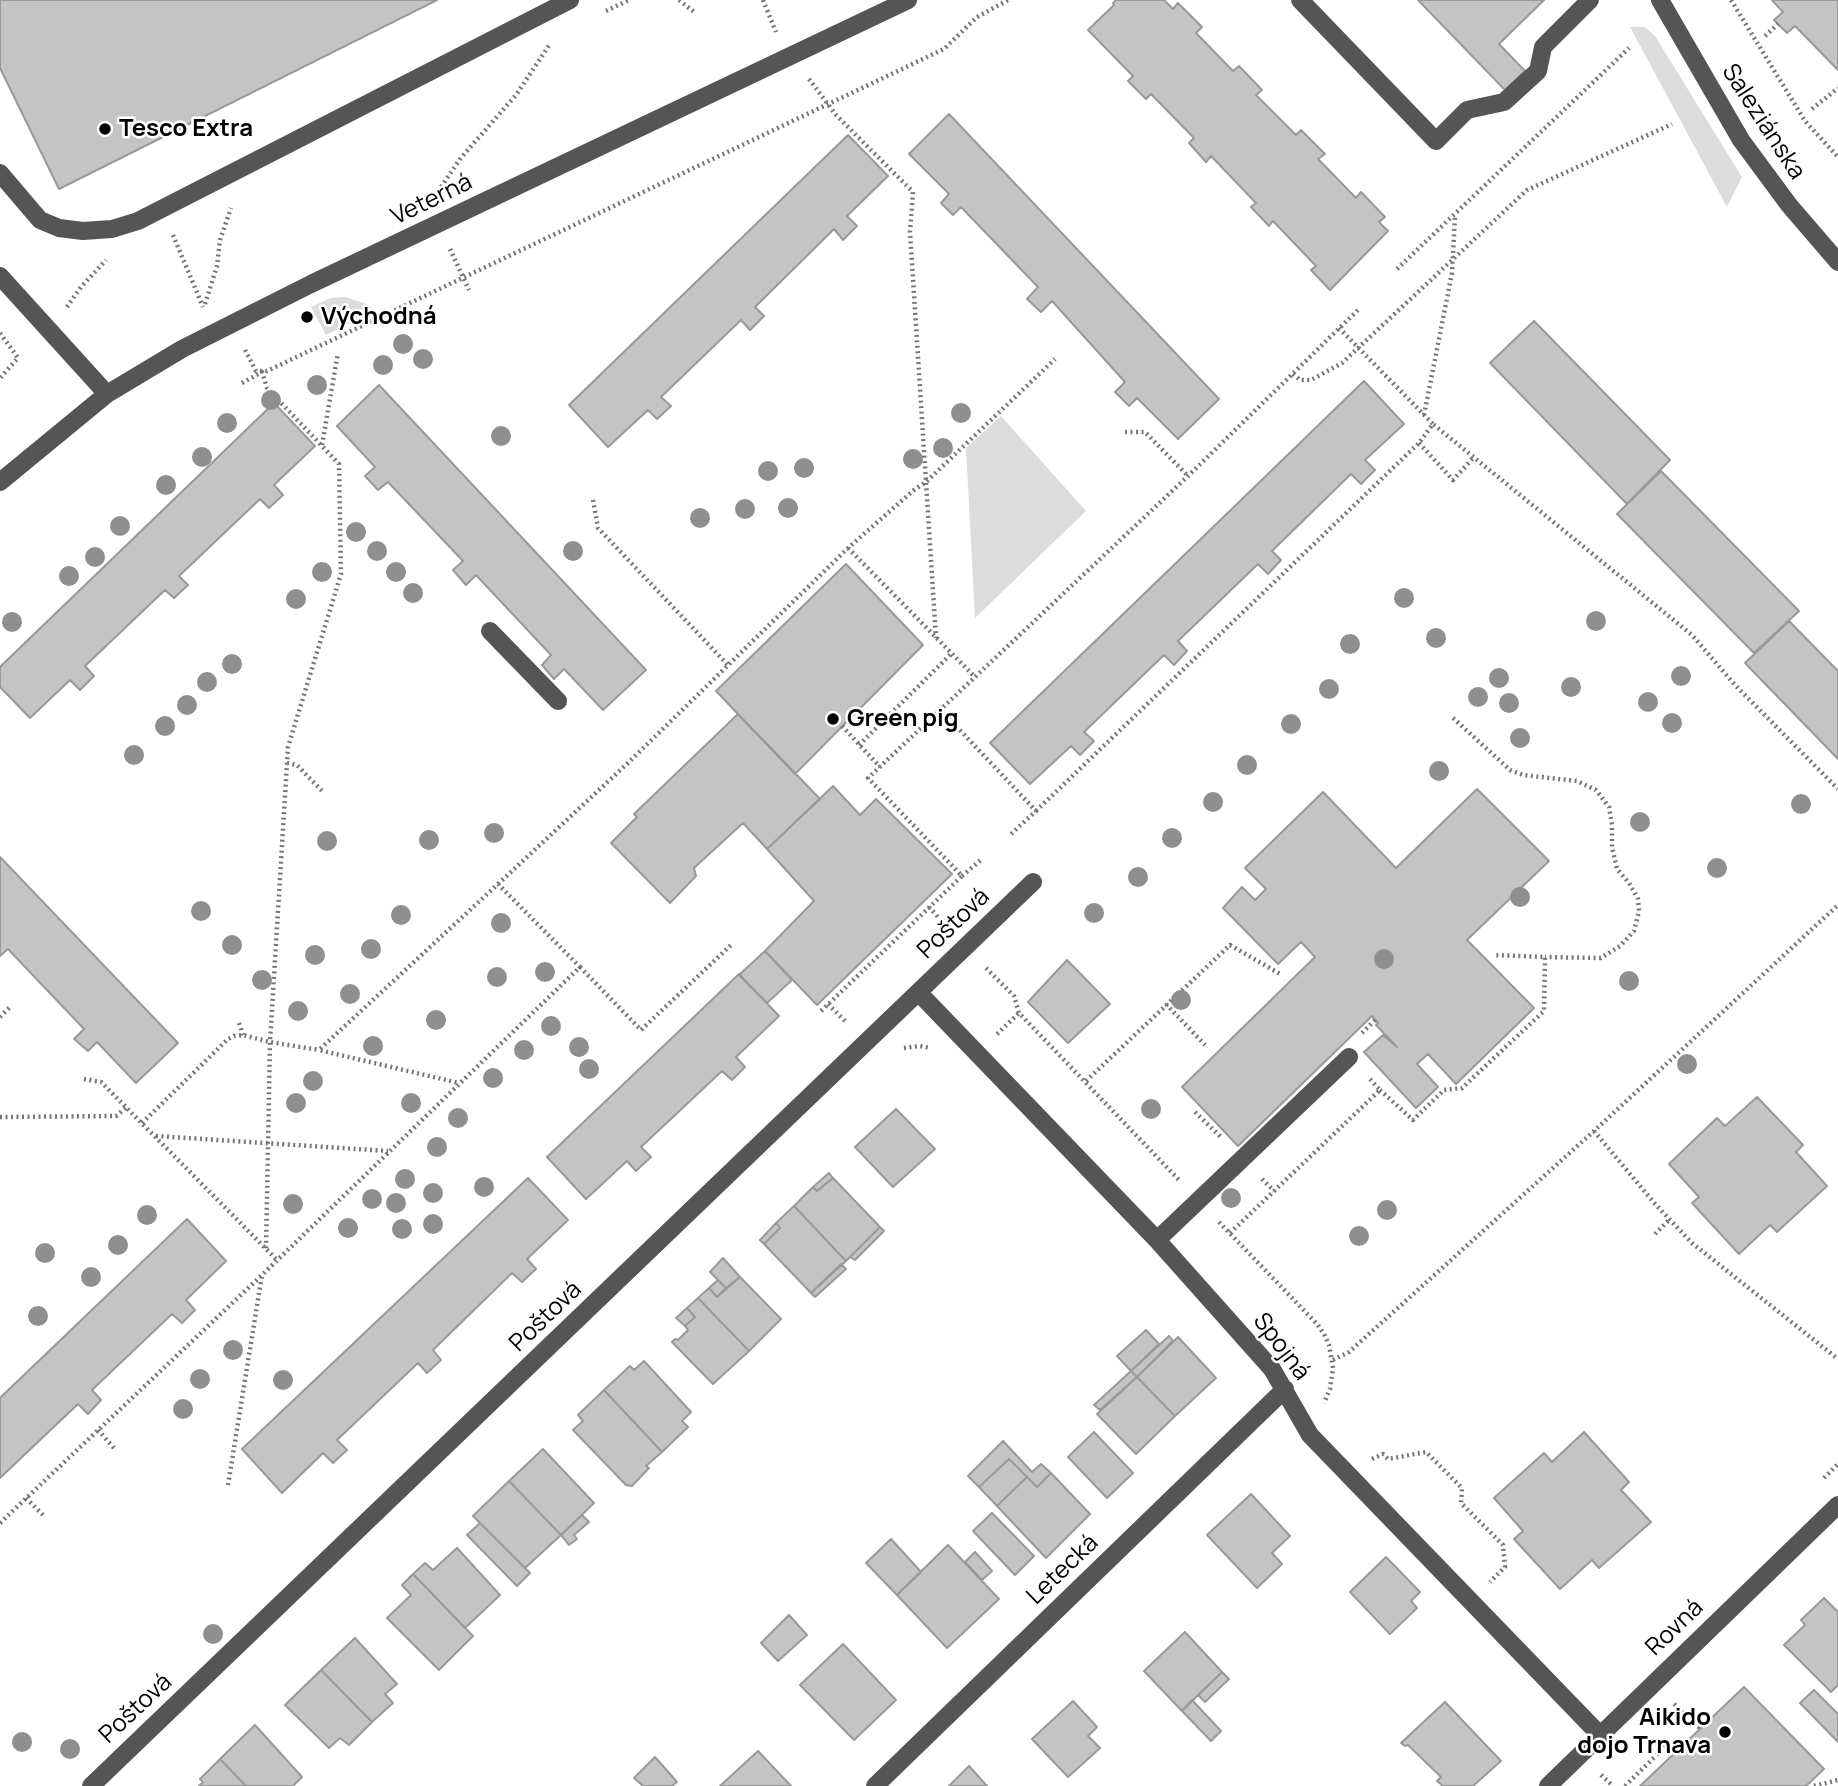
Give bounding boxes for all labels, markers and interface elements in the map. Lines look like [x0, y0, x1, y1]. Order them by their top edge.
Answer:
street label: Saleziánska [1715, 59, 1811, 185]
place label: Tesco Extra [119, 115, 253, 143]
marker: Tesco Extra [97, 121, 113, 137]
street label: Veterná [387, 168, 477, 232]
place label: Východná [321, 303, 437, 331]
marker: Východná [299, 309, 315, 325]
place label: Green pig [847, 705, 959, 733]
marker: Green pig [825, 711, 841, 727]
street label: Poštová [912, 883, 996, 965]
street label: Poštová [504, 1276, 588, 1358]
street label: Spojná [1246, 1308, 1316, 1386]
street label: Letecká [1021, 1529, 1105, 1611]
street label: Rovná [1640, 1594, 1710, 1662]
street label: Poštová [94, 1668, 178, 1750]
place label: Aikido dojo Trnava [1577, 1704, 1711, 1760]
marker: Aikido dojo Trnava [1717, 1724, 1733, 1740]

